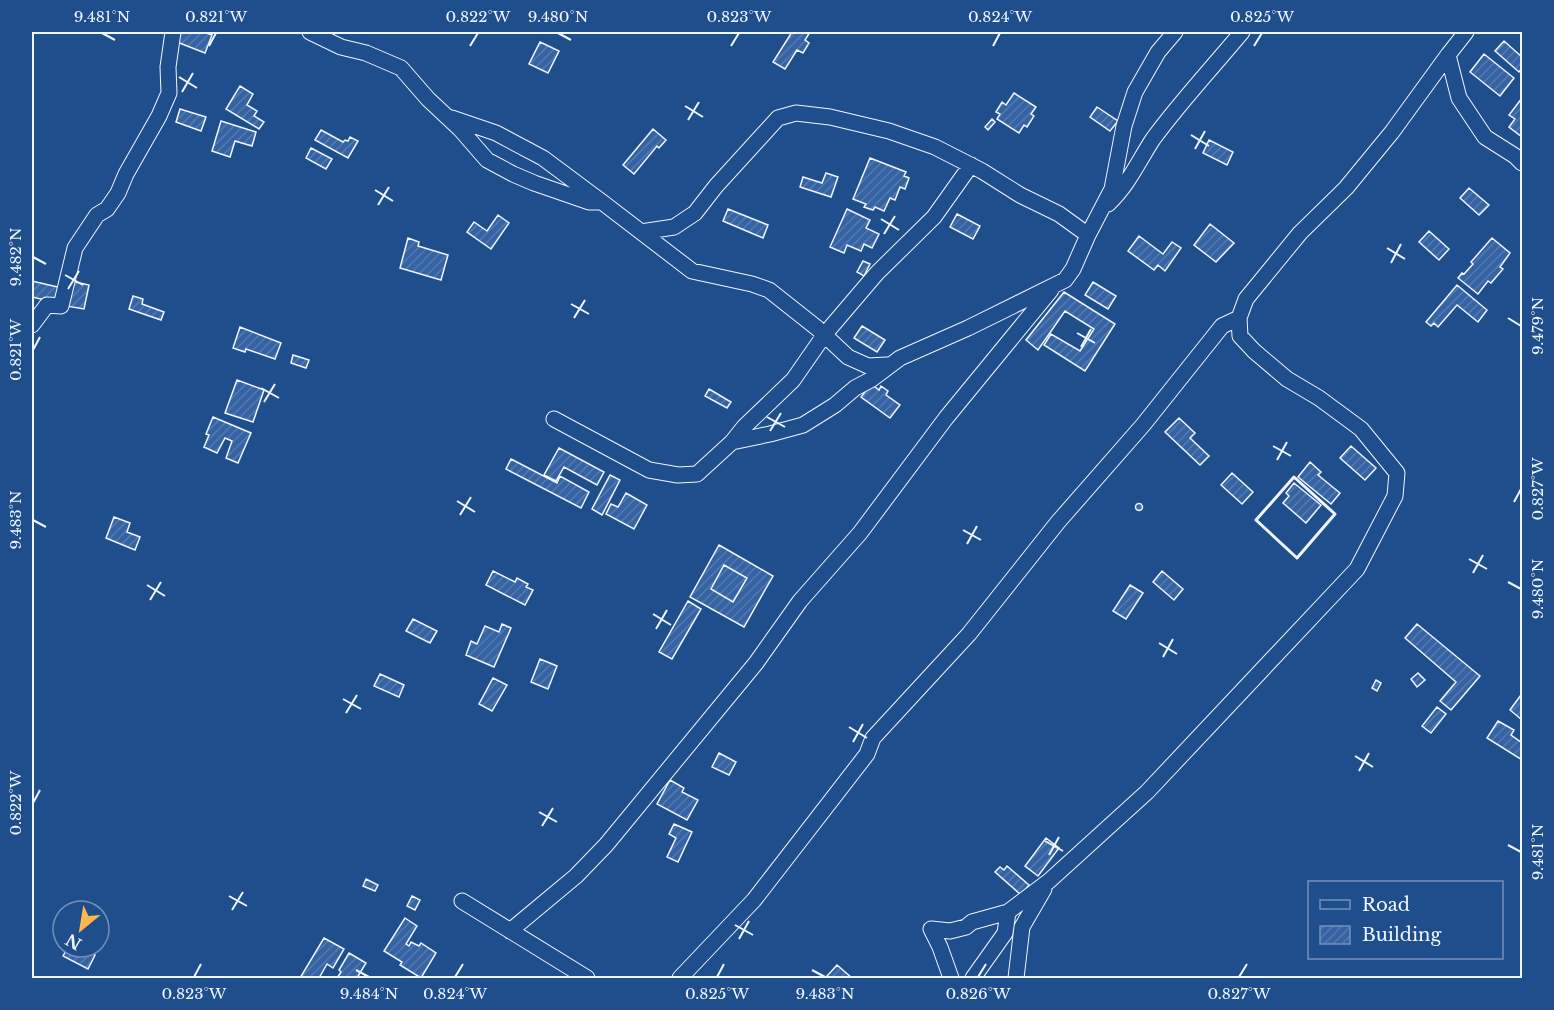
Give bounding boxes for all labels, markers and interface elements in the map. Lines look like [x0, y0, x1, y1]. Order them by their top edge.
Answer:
text: 9.481°N [74, 7, 130, 26]
text: 0.821°W [185, 7, 247, 26]
text: 0.822°W [446, 7, 511, 26]
text: 9.480°N [528, 7, 588, 26]
text: 0.823°W [707, 7, 772, 26]
text: 0.824°W [968, 7, 1032, 26]
text: 0.825°W [1230, 7, 1294, 26]
text: 9.482°N [6, 227, 25, 287]
text: 9.479°N [1528, 297, 1547, 355]
text: 0.821°W [6, 319, 25, 381]
text: 0.827°W [1528, 457, 1547, 521]
text: 9.483°N [6, 490, 25, 550]
text: 9.480°N [1528, 559, 1547, 619]
text: 0.822°W [6, 770, 25, 835]
text: 9.481°N [1528, 824, 1547, 880]
legend [1308, 881, 1503, 959]
text: Road [1362, 894, 1410, 916]
north arrow [51, 899, 111, 959]
text: Building [1362, 924, 1441, 946]
text: N [62, 930, 85, 954]
text: 0.823°W [162, 984, 227, 1003]
text: 9.484°N [340, 984, 398, 1003]
text: 0.824°W [423, 984, 487, 1003]
text: 0.825°W [685, 984, 749, 1003]
text: 9.483°N [795, 984, 855, 1003]
text: 0.826°W [945, 984, 1011, 1003]
text: 0.827°W [1207, 984, 1271, 1003]

